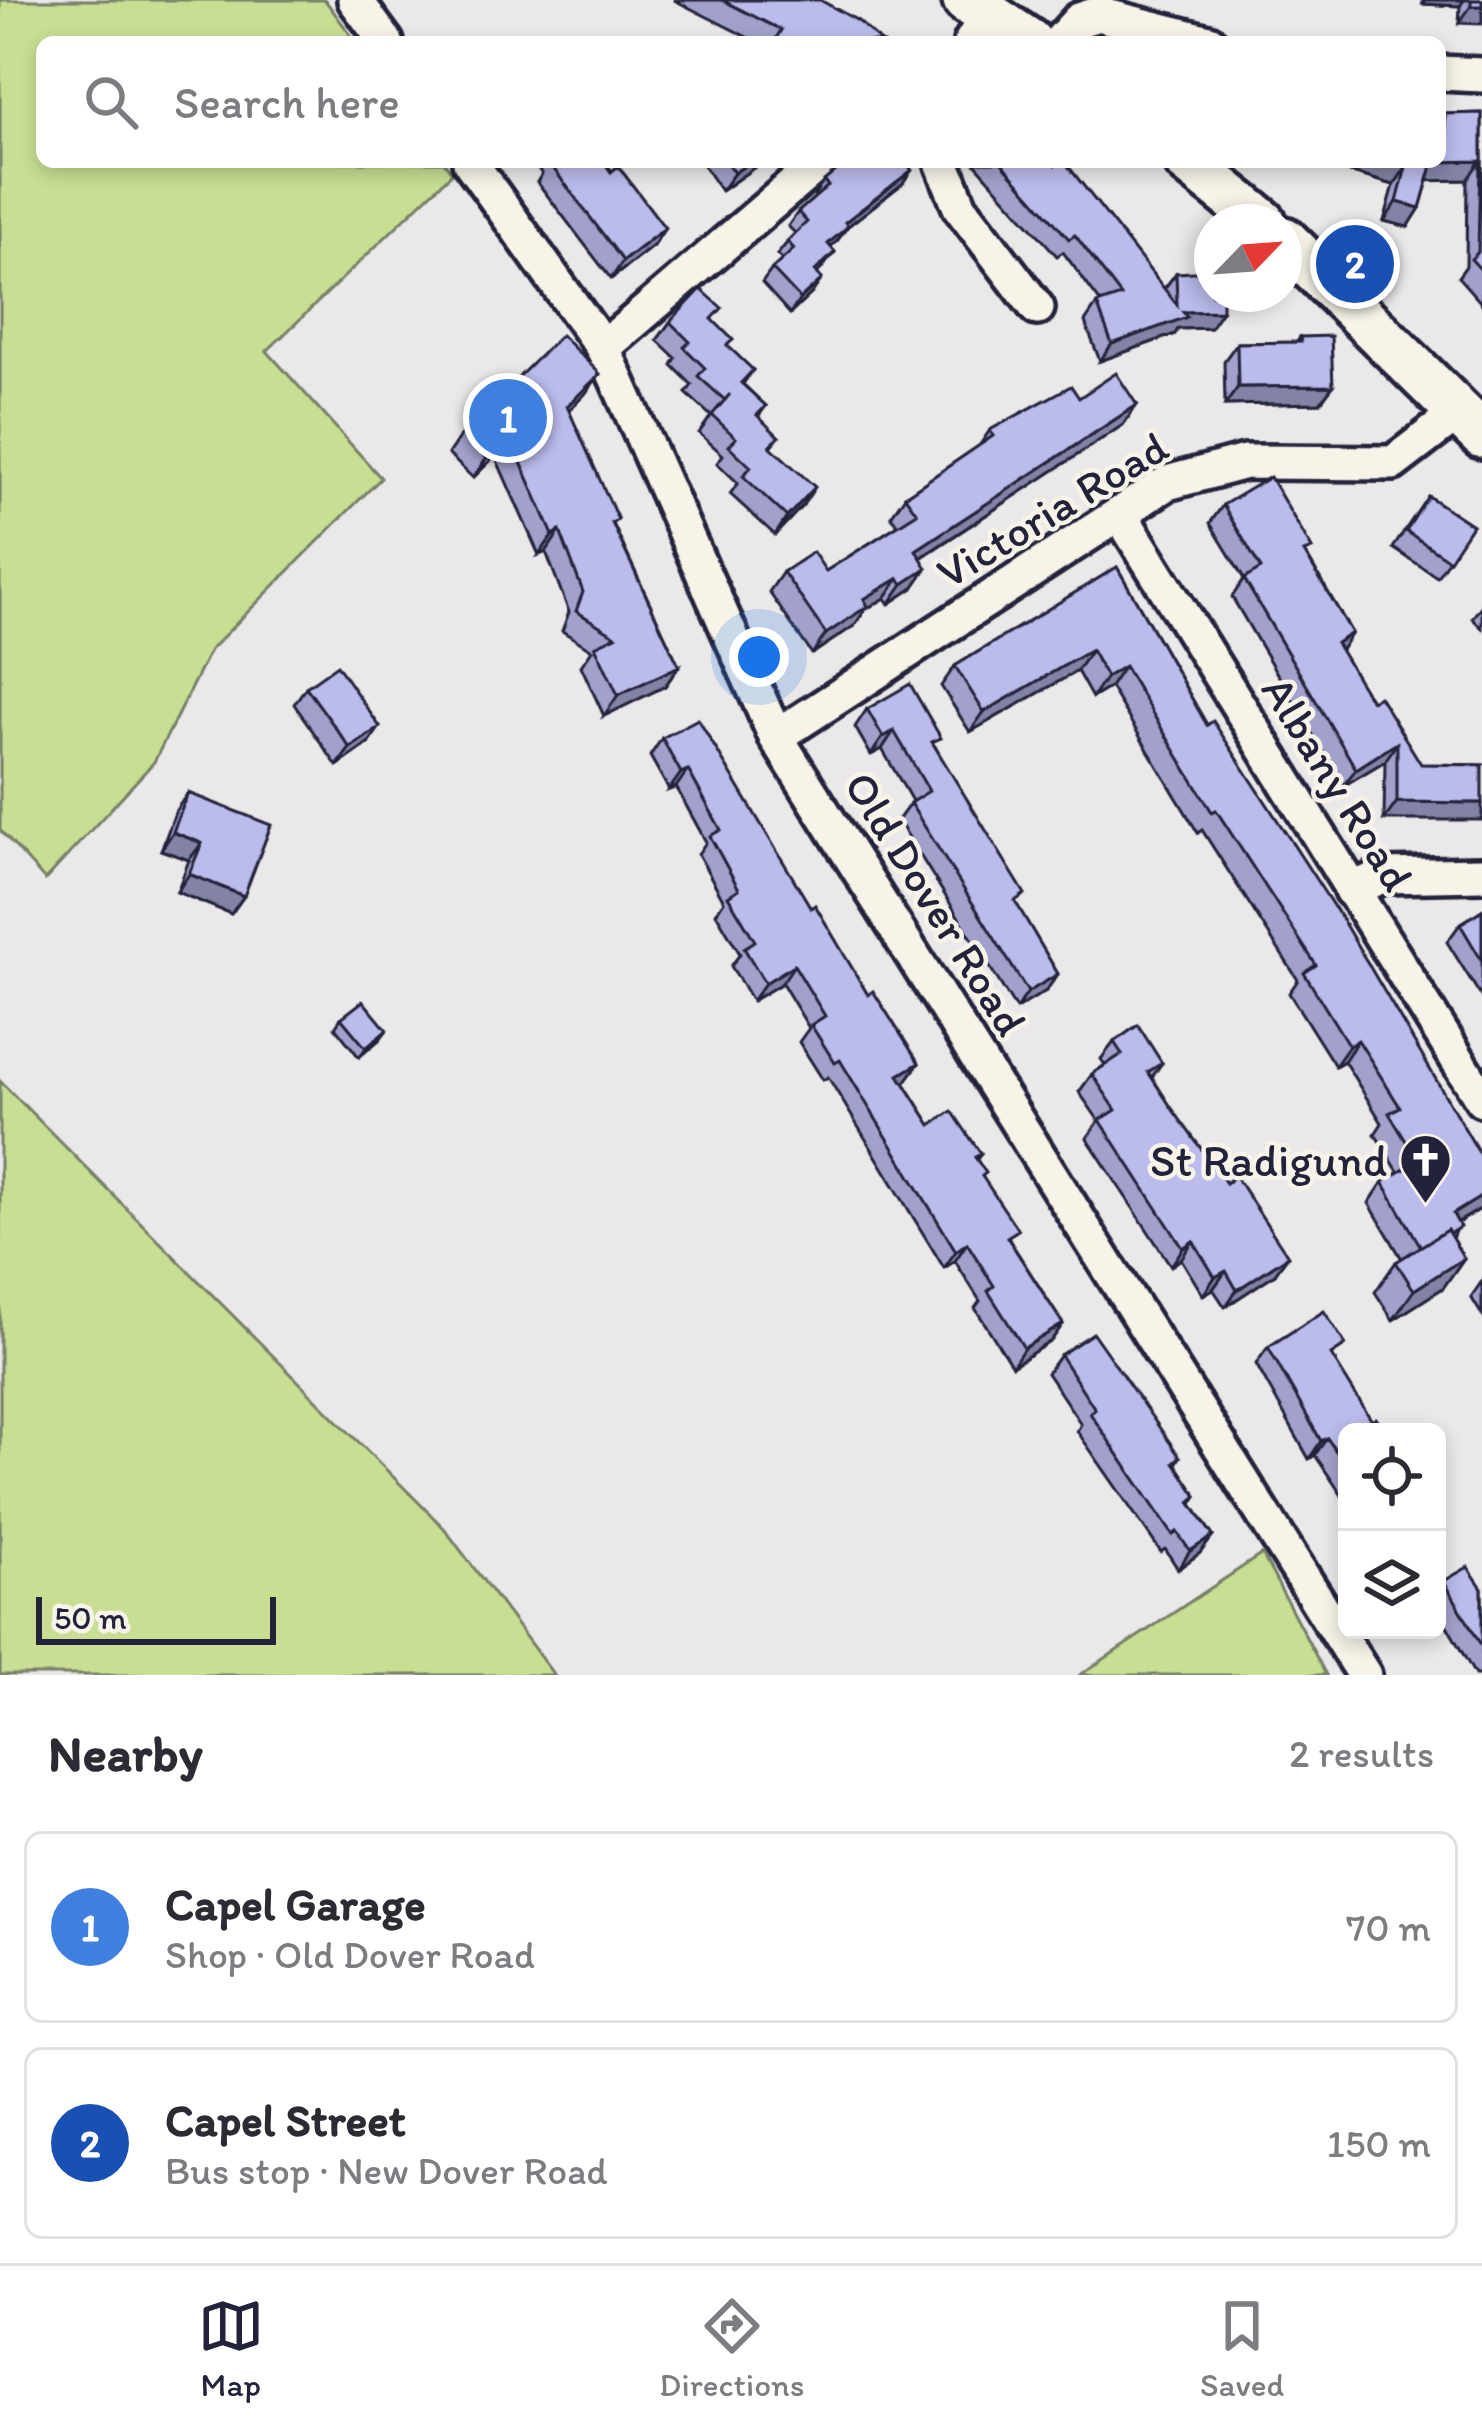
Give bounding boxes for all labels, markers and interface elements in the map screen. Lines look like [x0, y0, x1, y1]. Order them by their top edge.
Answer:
search box [36, 36, 1446, 168]
icon: search [78, 69, 144, 135]
text: Search here [174, 75, 400, 129]
north arrow [1194, 204, 1302, 312]
pin: 2 [1316, 219, 1394, 309]
pin: 1 [469, 373, 547, 463]
street label: Victoria Road [927, 419, 1177, 599]
your location [729, 627, 789, 687]
street label: Albany Road [1251, 666, 1425, 900]
street label: Old Dover Road [833, 761, 1039, 1045]
church icon: St Radigund [1398, 1132, 1454, 1206]
place label: St Radigund [1150, 1133, 1387, 1187]
map controls [1338, 1423, 1446, 1639]
button: locate [1338, 1423, 1446, 1531]
button: layers [1338, 1531, 1446, 1639]
scale bar [36, 1591, 276, 1644]
text: 50 m [54, 1598, 127, 1637]
text: Nearby [48, 1723, 203, 1784]
text: 2 results [1289, 1730, 1434, 1777]
text: Capel Garage [165, 1877, 426, 1931]
text: 1 [81, 1904, 99, 1951]
text: 70 m [1346, 1904, 1431, 1951]
text: Shop · Old Dover Road [165, 1931, 535, 1978]
text: Capel Street [165, 2093, 405, 2147]
text: 2 [80, 2120, 100, 2167]
text: 150 m [1327, 2120, 1431, 2167]
text: Bus stop · New Dover Road [165, 2147, 608, 2194]
tab: Map [198, 2293, 264, 2404]
tab: Directions [659, 2293, 804, 2404]
tab: Saved [1200, 2293, 1284, 2404]

